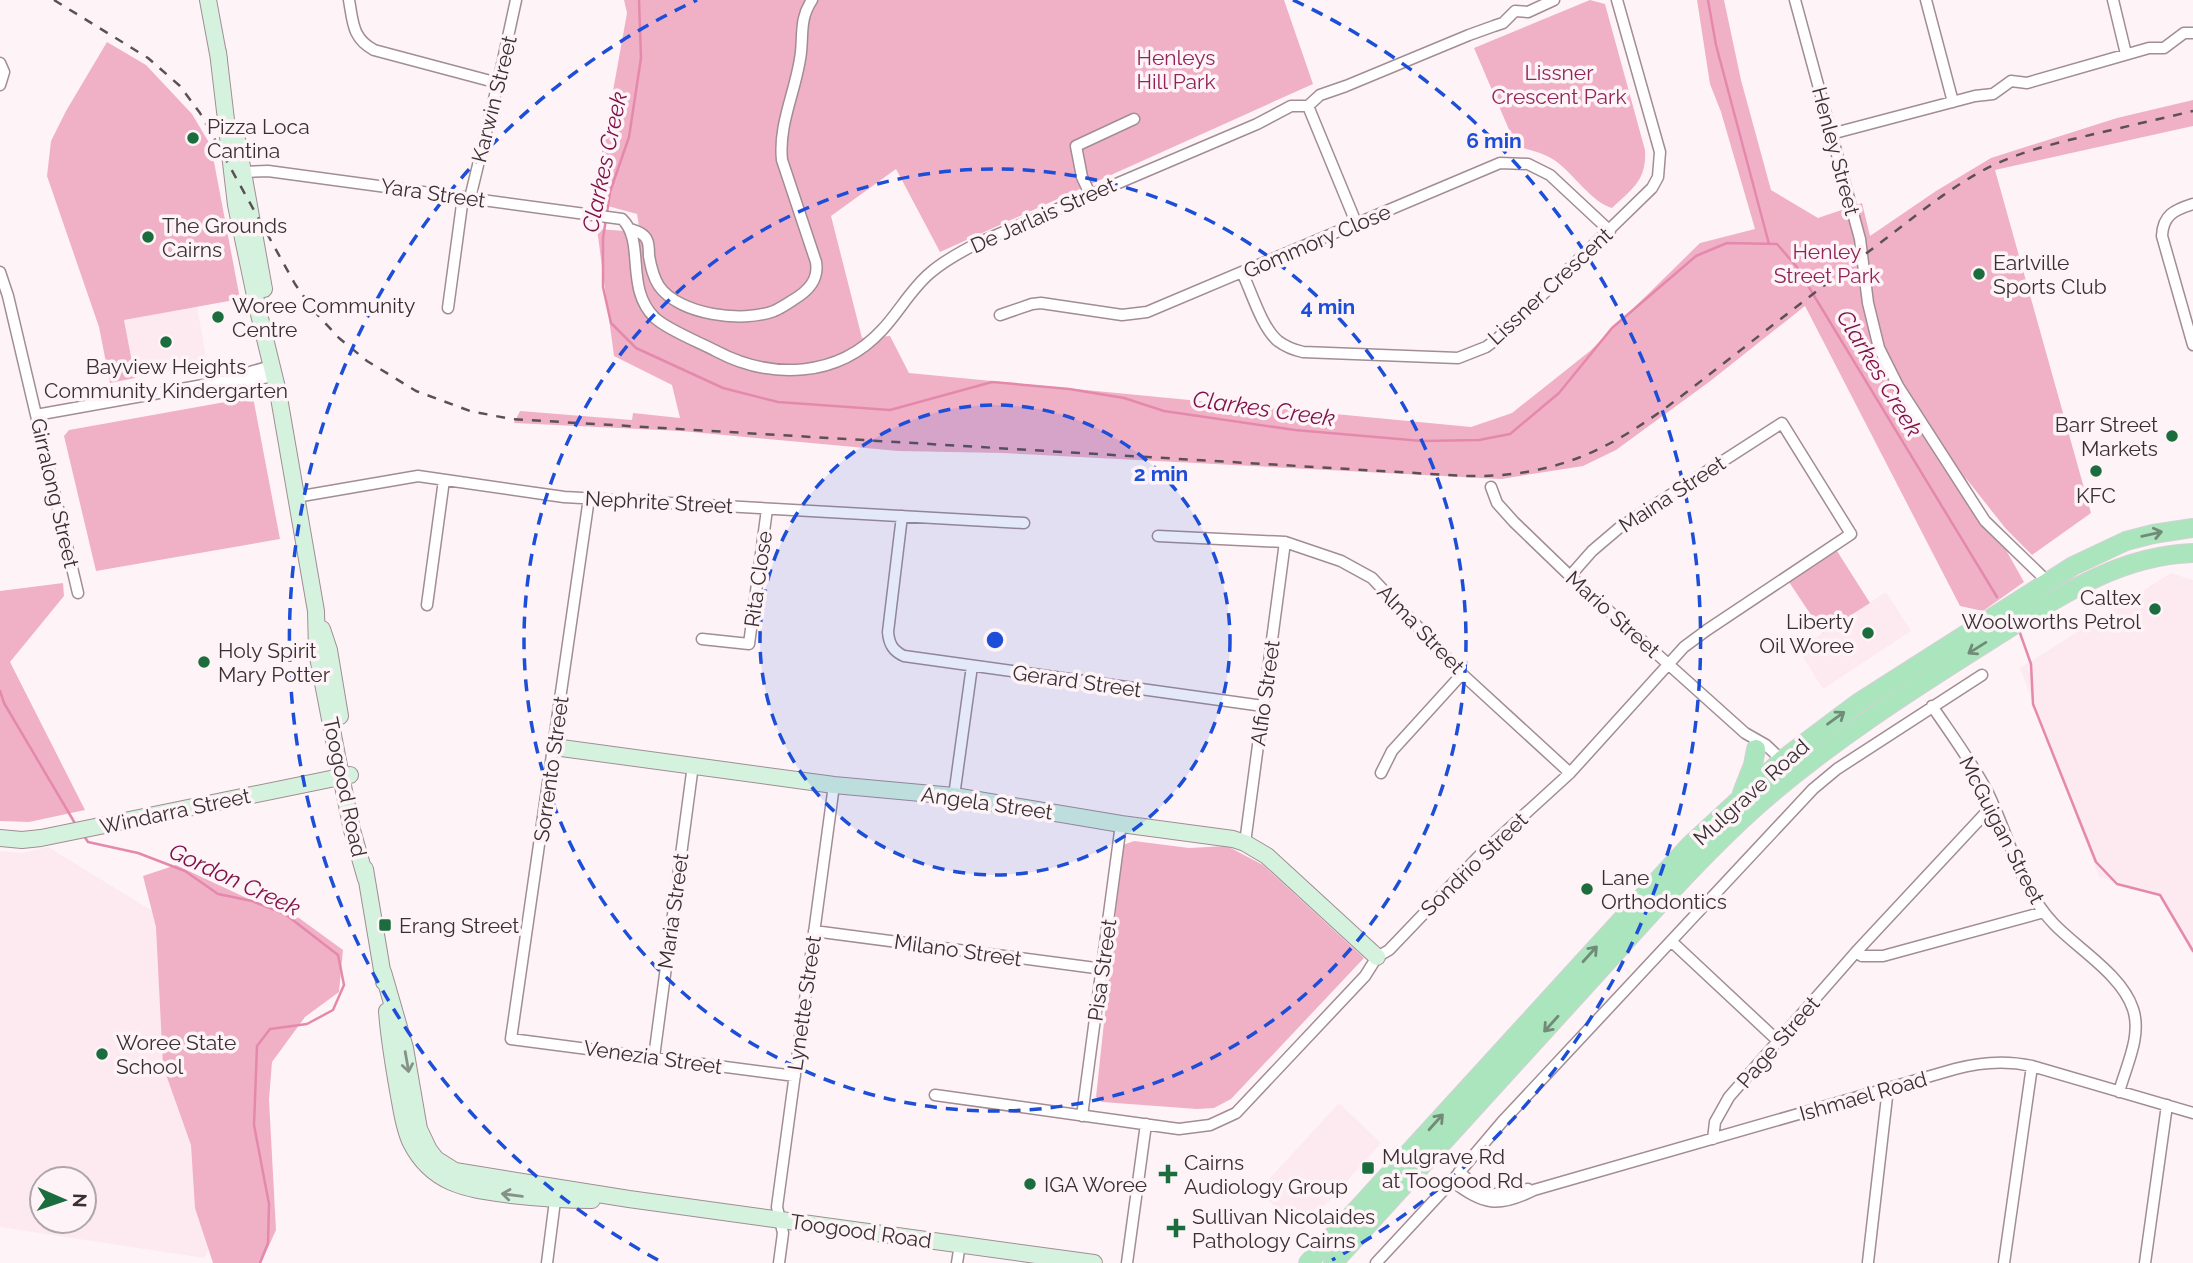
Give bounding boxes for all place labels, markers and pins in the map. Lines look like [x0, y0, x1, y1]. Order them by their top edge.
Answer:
place label: Pizza Loca Cantina [207, 114, 310, 163]
marker: Pizza Loca Cantina [185, 130, 201, 146]
place label: The Grounds Cairns [162, 213, 287, 262]
marker: The Grounds Cairns [140, 229, 156, 245]
place label: Earlville Sports Club [1993, 250, 2107, 299]
marker: Earlville Sports Club [1971, 266, 1987, 282]
place label: Woree Community Centre [232, 293, 415, 342]
marker: Woree Community Centre [210, 309, 226, 325]
marker: Bayview Heights Community Kindergarten [158, 334, 174, 350]
place label: Bayview Heights Community Kindergarten [44, 354, 288, 403]
place label: Barr Street Markets [2055, 412, 2158, 461]
marker: Barr Street Markets [2164, 428, 2180, 444]
marker: KFC [2088, 463, 2104, 479]
place label: KFC [2076, 483, 2116, 508]
place label: Caltex Woolworths Petrol [1961, 585, 2141, 634]
marker: Caltex Woolworths Petrol [2147, 601, 2163, 617]
place label: Liberty Oil Woree [1759, 609, 1854, 658]
marker: Liberty Oil Woree [1860, 625, 1876, 641]
centre of rings [983, 628, 1007, 652]
place label: Holy Spirit Mary Potter [218, 638, 331, 687]
marker: Holy Spirit Mary Potter [196, 654, 212, 670]
place label: Lane Orthodontics [1601, 865, 1727, 914]
marker: Lane Orthodontics [1579, 881, 1595, 897]
place label: Erang Street [399, 913, 519, 938]
marker: Erang Street [377, 917, 393, 933]
place label: Woree State School [116, 1030, 236, 1079]
marker: Woree State School [94, 1046, 110, 1062]
place label: Mulgrave Rd at Toogood Rd [1382, 1144, 1523, 1193]
place label: Cairns Audiology Group [1184, 1150, 1348, 1199]
marker: Mulgrave Rd at Toogood Rd [1360, 1160, 1376, 1176]
marker: Cairns Audiology Group [1158, 1164, 1178, 1184]
place label: IGA Woree [1044, 1172, 1147, 1197]
marker: IGA Woree [1022, 1176, 1038, 1192]
place label: Sullivan Nicolaides Pathology Cairns [1192, 1204, 1375, 1253]
marker: Sullivan Nicolaides Pathology Cairns [1166, 1218, 1186, 1238]

